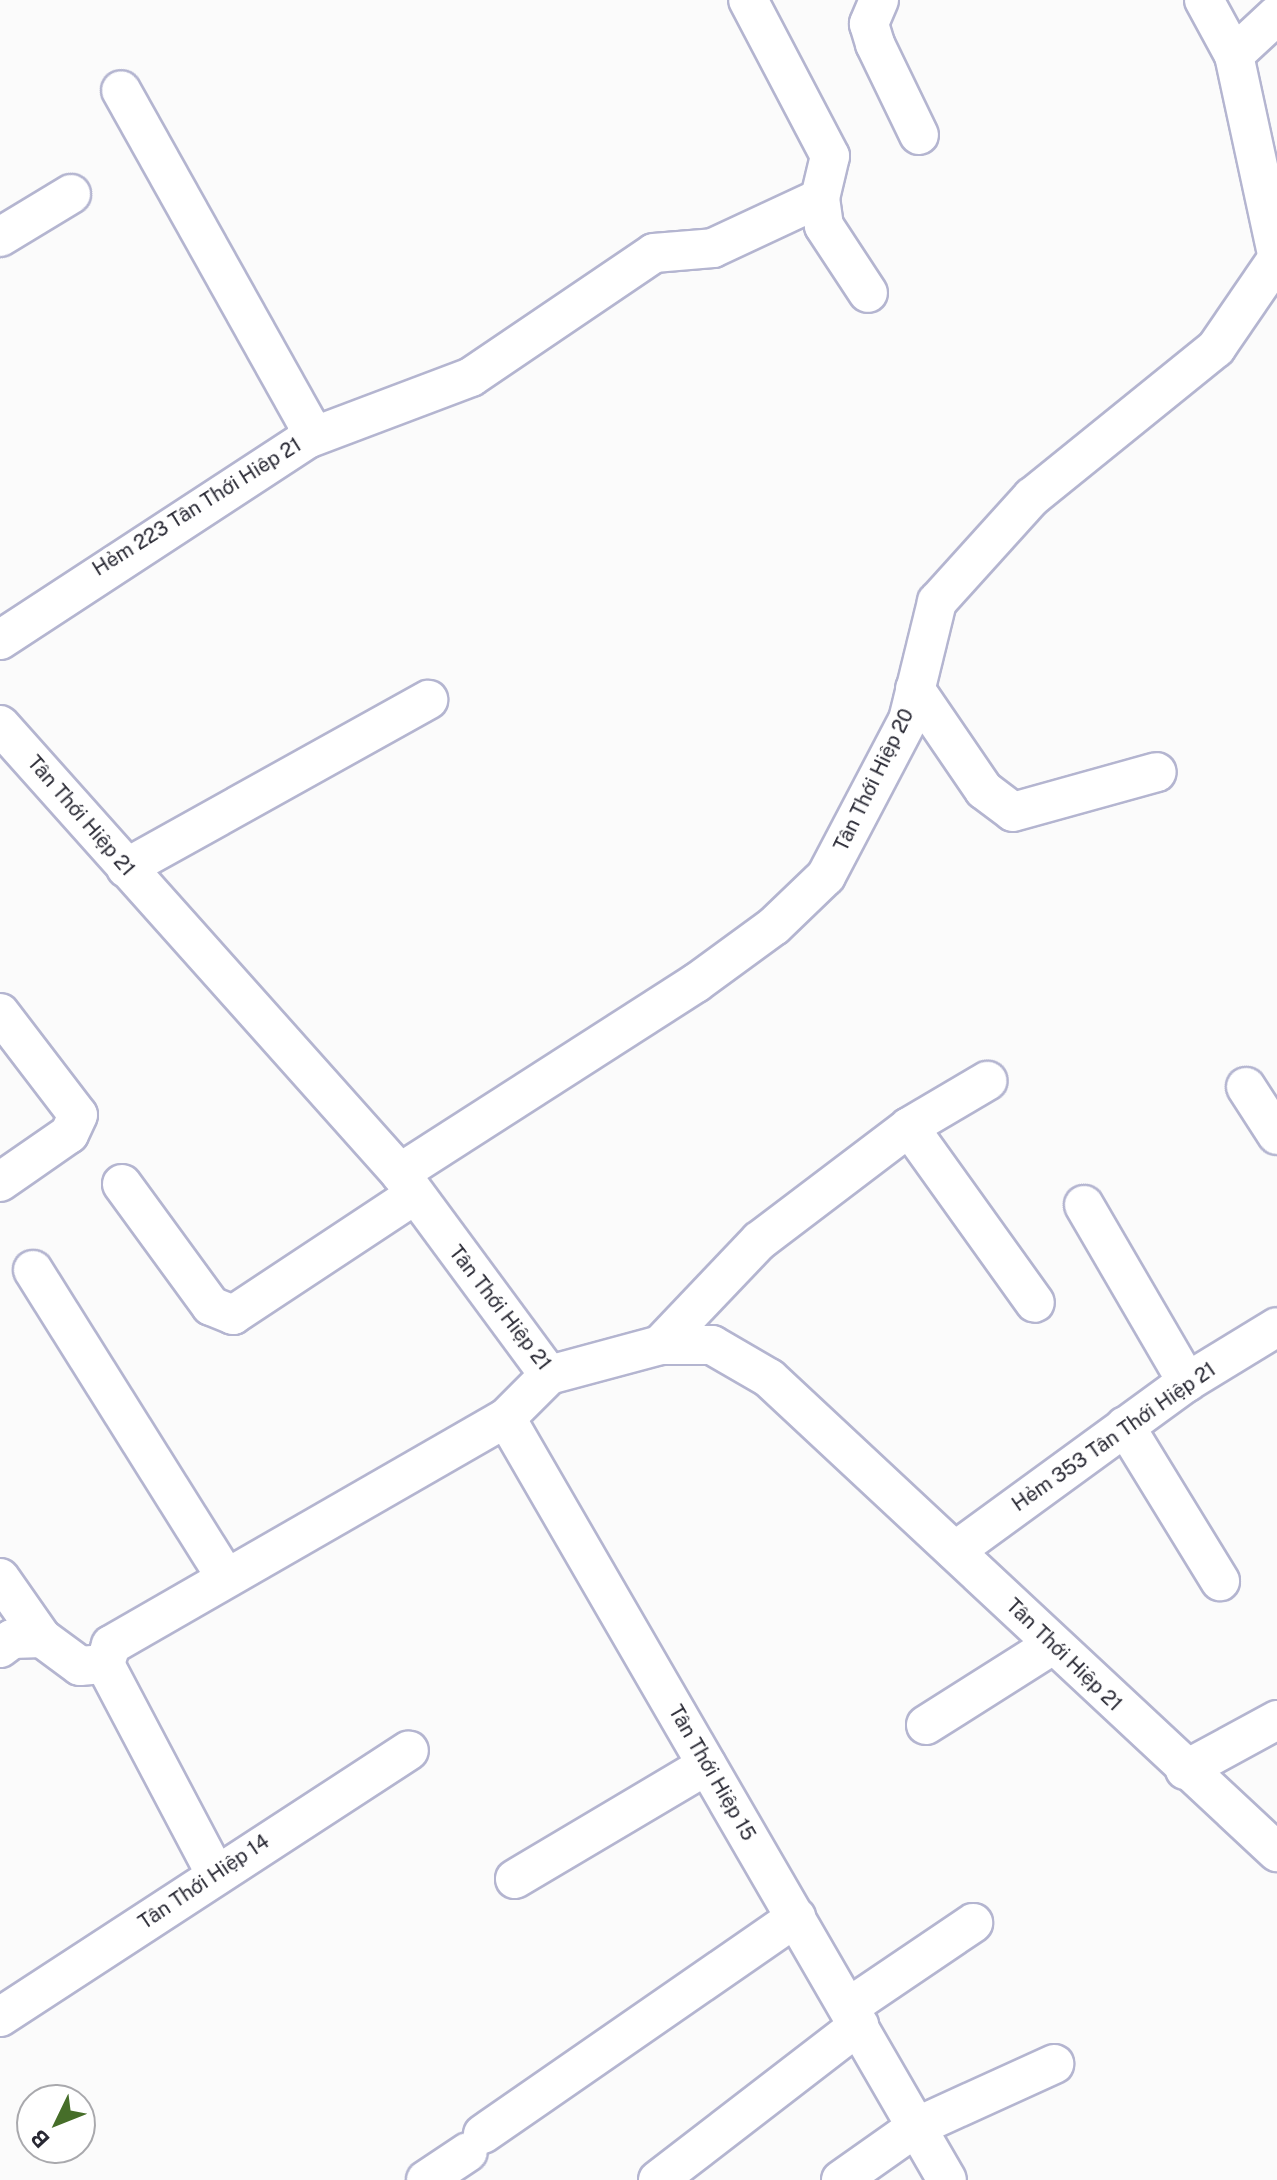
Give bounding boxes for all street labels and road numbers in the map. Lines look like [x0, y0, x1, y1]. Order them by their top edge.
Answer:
street label: Hẻm 223 Tân Thới Hiêp 21 [88, 433, 306, 581]
street label: Tân Thới Hiệp 20 [829, 705, 919, 855]
street label: Tân Thới Hiệp 21 [22, 751, 140, 881]
street label: Tân Thới Hiệp 21 [444, 1241, 556, 1375]
street label: Hẻm 353 Tân Thới Hiệp 21 [1007, 1357, 1221, 1517]
street label: Tân Thới Hiệp 21 [1001, 1594, 1127, 1716]
street label: Tân Thới Hiệp 15 [663, 1701, 761, 1845]
street label: Tân Thới Hiệp 14 [134, 1829, 274, 1935]

